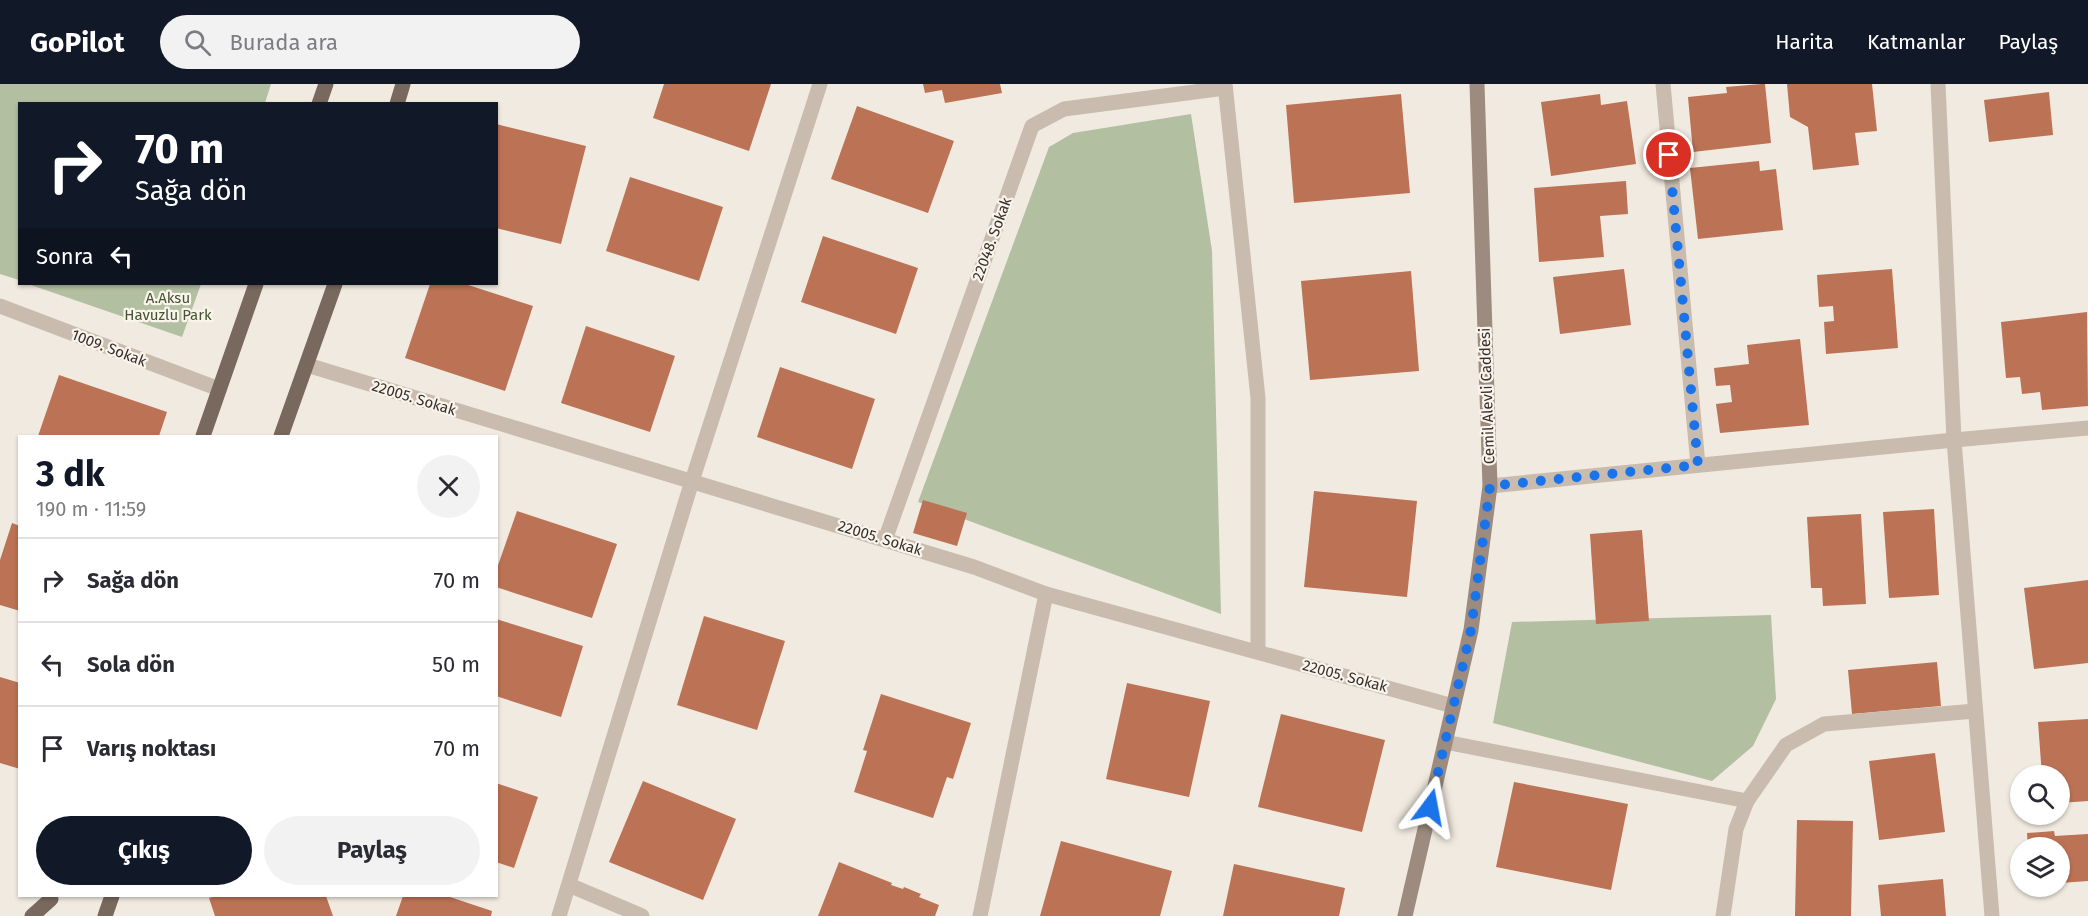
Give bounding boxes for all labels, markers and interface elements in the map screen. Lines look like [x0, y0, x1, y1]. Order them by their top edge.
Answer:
search box [160, 15, 580, 69]
text: GoPilot [30, 26, 124, 59]
icon: search [181, 26, 214, 59]
text: Burada ara [229, 29, 338, 56]
text: Harita [1775, 29, 1834, 55]
text: Katmanlar [1867, 29, 1965, 55]
text: Paylaş [1998, 29, 2058, 55]
text: 70 m [135, 124, 224, 174]
icon: right [36, 126, 114, 204]
pin [1643, 129, 1694, 180]
icon: arrive [1652, 138, 1685, 171]
text: Sağa dön [135, 175, 247, 207]
street label: 22048. Sokak [969, 195, 1015, 283]
icon: left [105, 240, 138, 273]
text: Sonra [36, 243, 93, 270]
park label: A.Aksu Havuzlu Park [124, 289, 212, 324]
street label: 1009. Sokak [69, 325, 149, 371]
street label: Cemil Alevli Caddesi [1476, 327, 1498, 465]
street label: 22005. Sokak [370, 377, 458, 419]
text: 3 dk [36, 452, 105, 496]
button: close [417, 455, 480, 518]
text: 190 m · 11:59 [36, 497, 146, 521]
street label: 22005. Sokak [836, 517, 924, 559]
icon: right [36, 564, 69, 597]
text: Sağa dön [87, 567, 179, 594]
text: 70 m [434, 567, 480, 594]
icon: left [36, 648, 69, 681]
text: Sola dön [87, 651, 175, 678]
text: 50 m [432, 651, 480, 678]
street label: 22005. Sokak [1301, 656, 1390, 696]
icon: arrive [36, 732, 69, 765]
text: Varış noktası [87, 735, 216, 762]
text: 70 m [434, 735, 480, 762]
map controls [2010, 765, 2070, 897]
button: search [2010, 765, 2070, 825]
position arrow [1398, 775, 1462, 839]
button: Çıkış [36, 816, 252, 885]
button: Paylaş [264, 816, 480, 885]
button: layers [2010, 837, 2070, 897]

